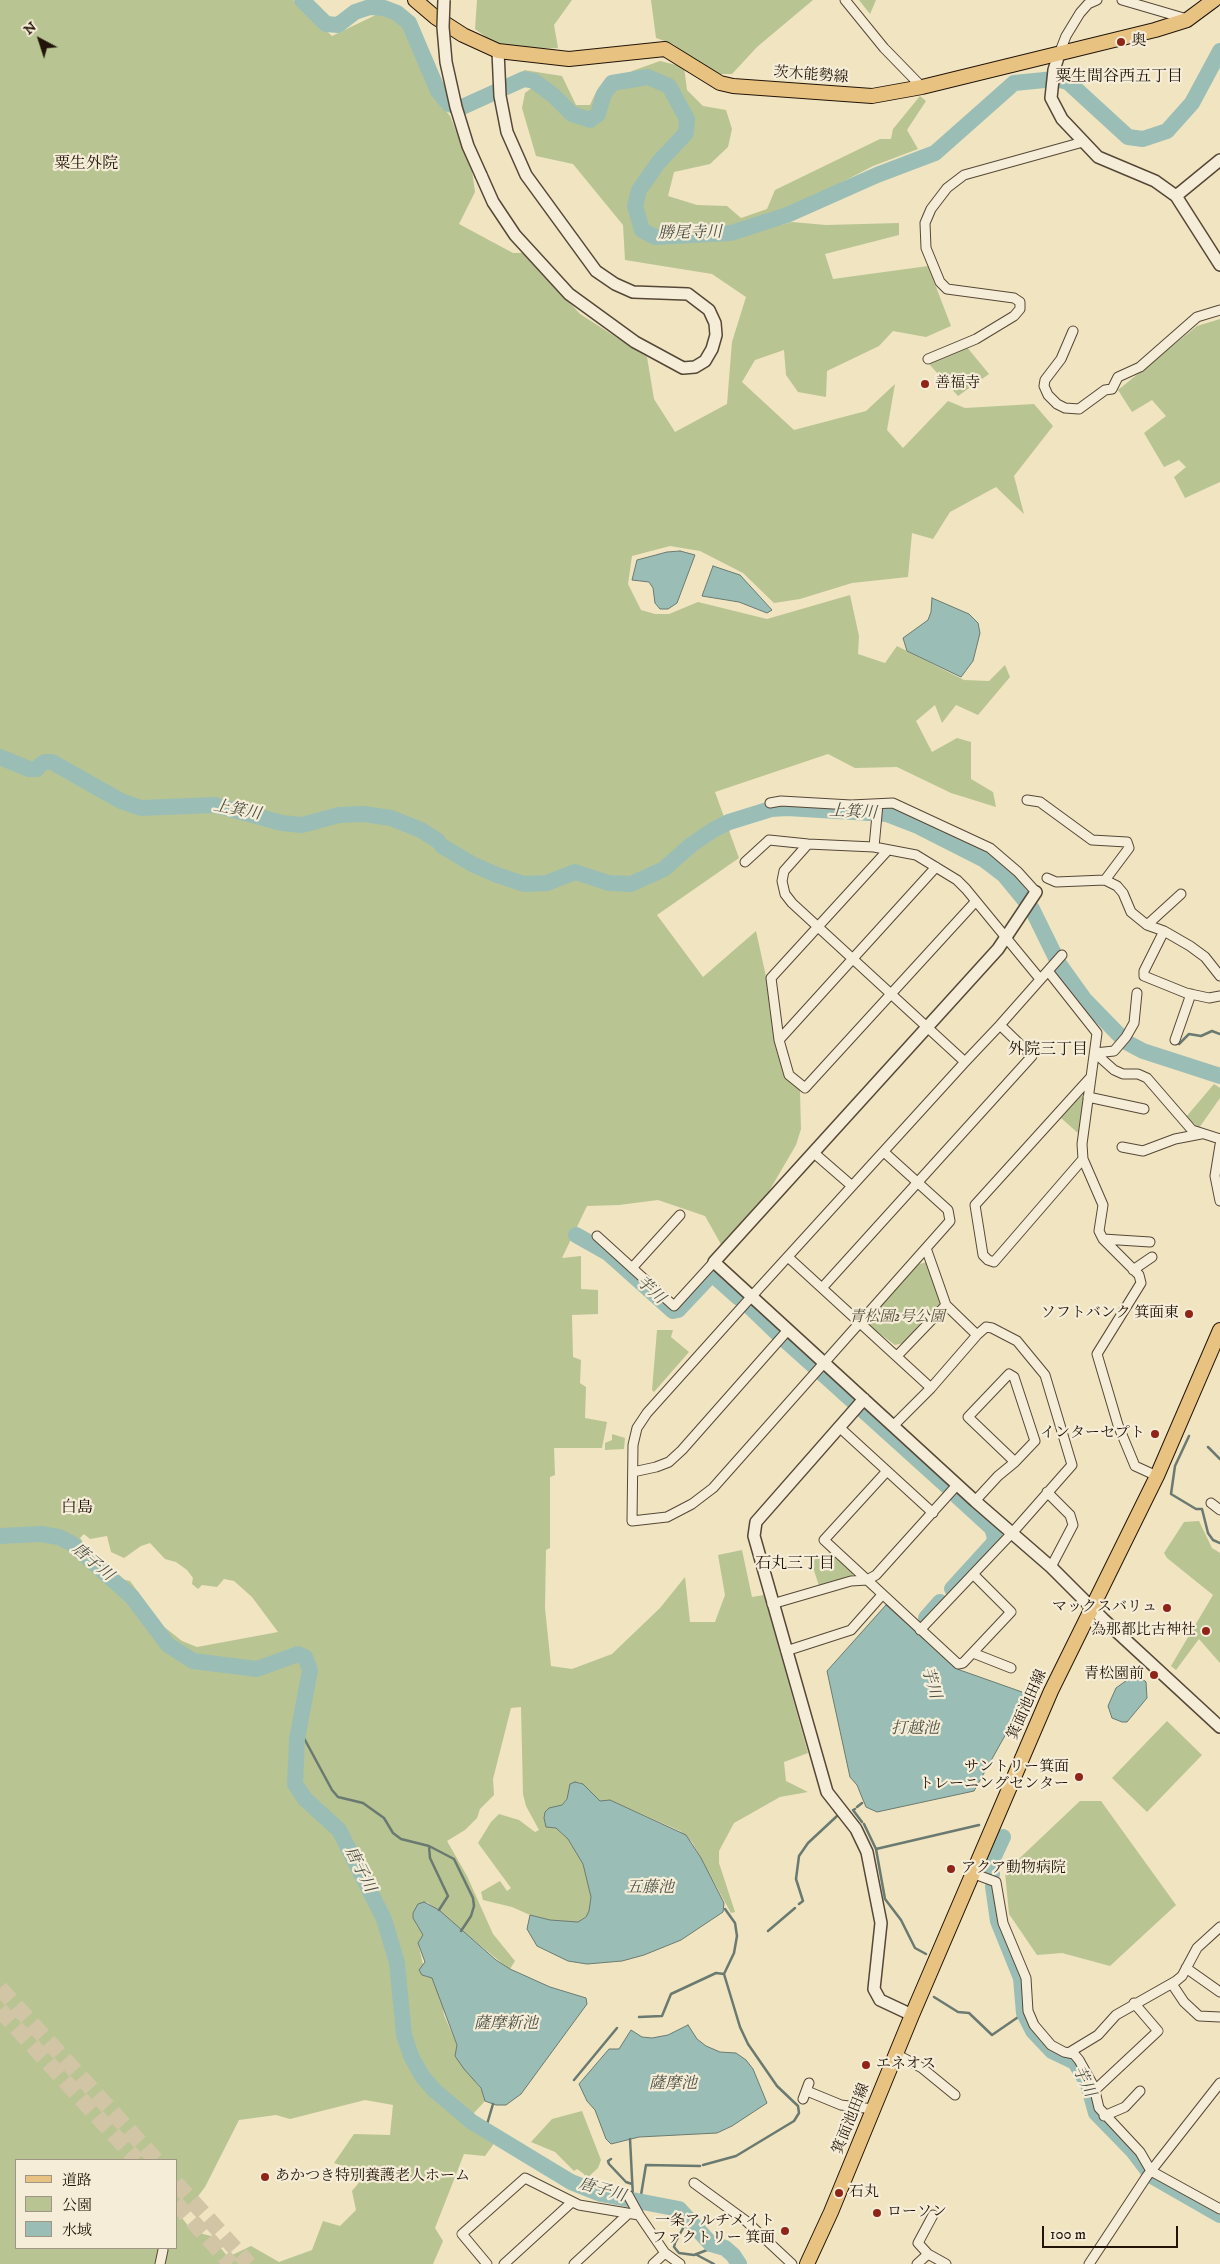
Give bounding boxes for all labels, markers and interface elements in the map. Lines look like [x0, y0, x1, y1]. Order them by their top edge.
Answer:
north arrow [15, 15, 65, 65]
text: N [20, 18, 41, 39]
place label: 奥 [1131, 33, 1146, 51]
marker: 奥 [1115, 36, 1127, 48]
street label: 茨木能勢線 [773, 64, 849, 88]
district label: 粟生間谷西五丁目 [1055, 68, 1183, 88]
district label: 粟生外院 [54, 155, 118, 175]
water label: 勝尾寺川 [658, 224, 722, 244]
place label: 善福寺 [935, 375, 980, 393]
marker: 善福寺 [919, 378, 931, 390]
water label: 上箕川 [212, 797, 262, 825]
water label: 上箕川 [829, 802, 877, 824]
district label: 外院三丁目 [1008, 1041, 1088, 1061]
water label: 芋川 [632, 1273, 668, 1309]
place label: ソフトバンク 箕面東 [1041, 1305, 1179, 1323]
marker: ソフトバンク 箕面東 [1183, 1308, 1195, 1320]
park label: 青松園2号公園 [849, 1309, 945, 1327]
place label: インターセプト [1040, 1425, 1145, 1443]
marker: インターセプト [1149, 1428, 1161, 1440]
district label: 白島 [61, 1499, 93, 1519]
water label: 唐子川 [67, 1540, 117, 1586]
district label: 石丸三丁目 [755, 1555, 835, 1575]
place label: マックスバリュ [1052, 1599, 1157, 1617]
marker: マックスバリュ [1161, 1602, 1173, 1614]
place label: 為那都比古神社 [1091, 1622, 1196, 1640]
marker: 為那都比古神社 [1200, 1625, 1212, 1637]
water label: 芋川 [916, 1665, 944, 1701]
place label: 青松園前 [1084, 1666, 1144, 1684]
street label: 箕面池田線 [1005, 1667, 1051, 1743]
marker: 青松園前 [1148, 1669, 1160, 1681]
water label: 打越池 [891, 1720, 939, 1740]
place label: サントリー箕面 トレーニングセンター [919, 1759, 1069, 1794]
marker: サントリー箕面 トレーニングセンター [1073, 1771, 1085, 1783]
water label: 唐子川 [340, 1844, 378, 1896]
place label: アクア動物病院 [961, 1860, 1066, 1878]
marker: アクア動物病院 [945, 1863, 957, 1875]
water label: 五藤池 [626, 1879, 674, 1899]
water label: 薩摩新池 [474, 2015, 538, 2035]
place label: エネオス [876, 2056, 936, 2074]
marker: エネオス [860, 2059, 872, 2071]
water label: 芋川 [1067, 2063, 1099, 2101]
water label: 薩摩池 [649, 2075, 697, 2095]
street label: 箕面池田線 [830, 2081, 874, 2157]
legend [15, 2159, 178, 2249]
place label: あかつき特別養護老人ホーム [275, 2168, 470, 2186]
text: 道路 [62, 2171, 92, 2190]
marker: あかつき特別養護老人ホーム [259, 2171, 271, 2183]
water label: 唐子川 [576, 2175, 628, 2207]
place label: 石丸 [849, 2184, 879, 2202]
marker: 石丸 [833, 2187, 845, 2199]
text: 公園 [62, 2196, 92, 2215]
place label: ローソン [887, 2204, 947, 2222]
marker: ローソン [871, 2207, 883, 2219]
place label: 一条アルチメイト ファクトリー 箕面 [652, 2213, 775, 2248]
scale bar [1045, 2216, 1181, 2248]
text: 水域 [62, 2221, 92, 2240]
marker: 一条アルチメイト ファクトリー 箕面 [779, 2225, 791, 2237]
text: 100 m [1050, 2225, 1086, 2244]

